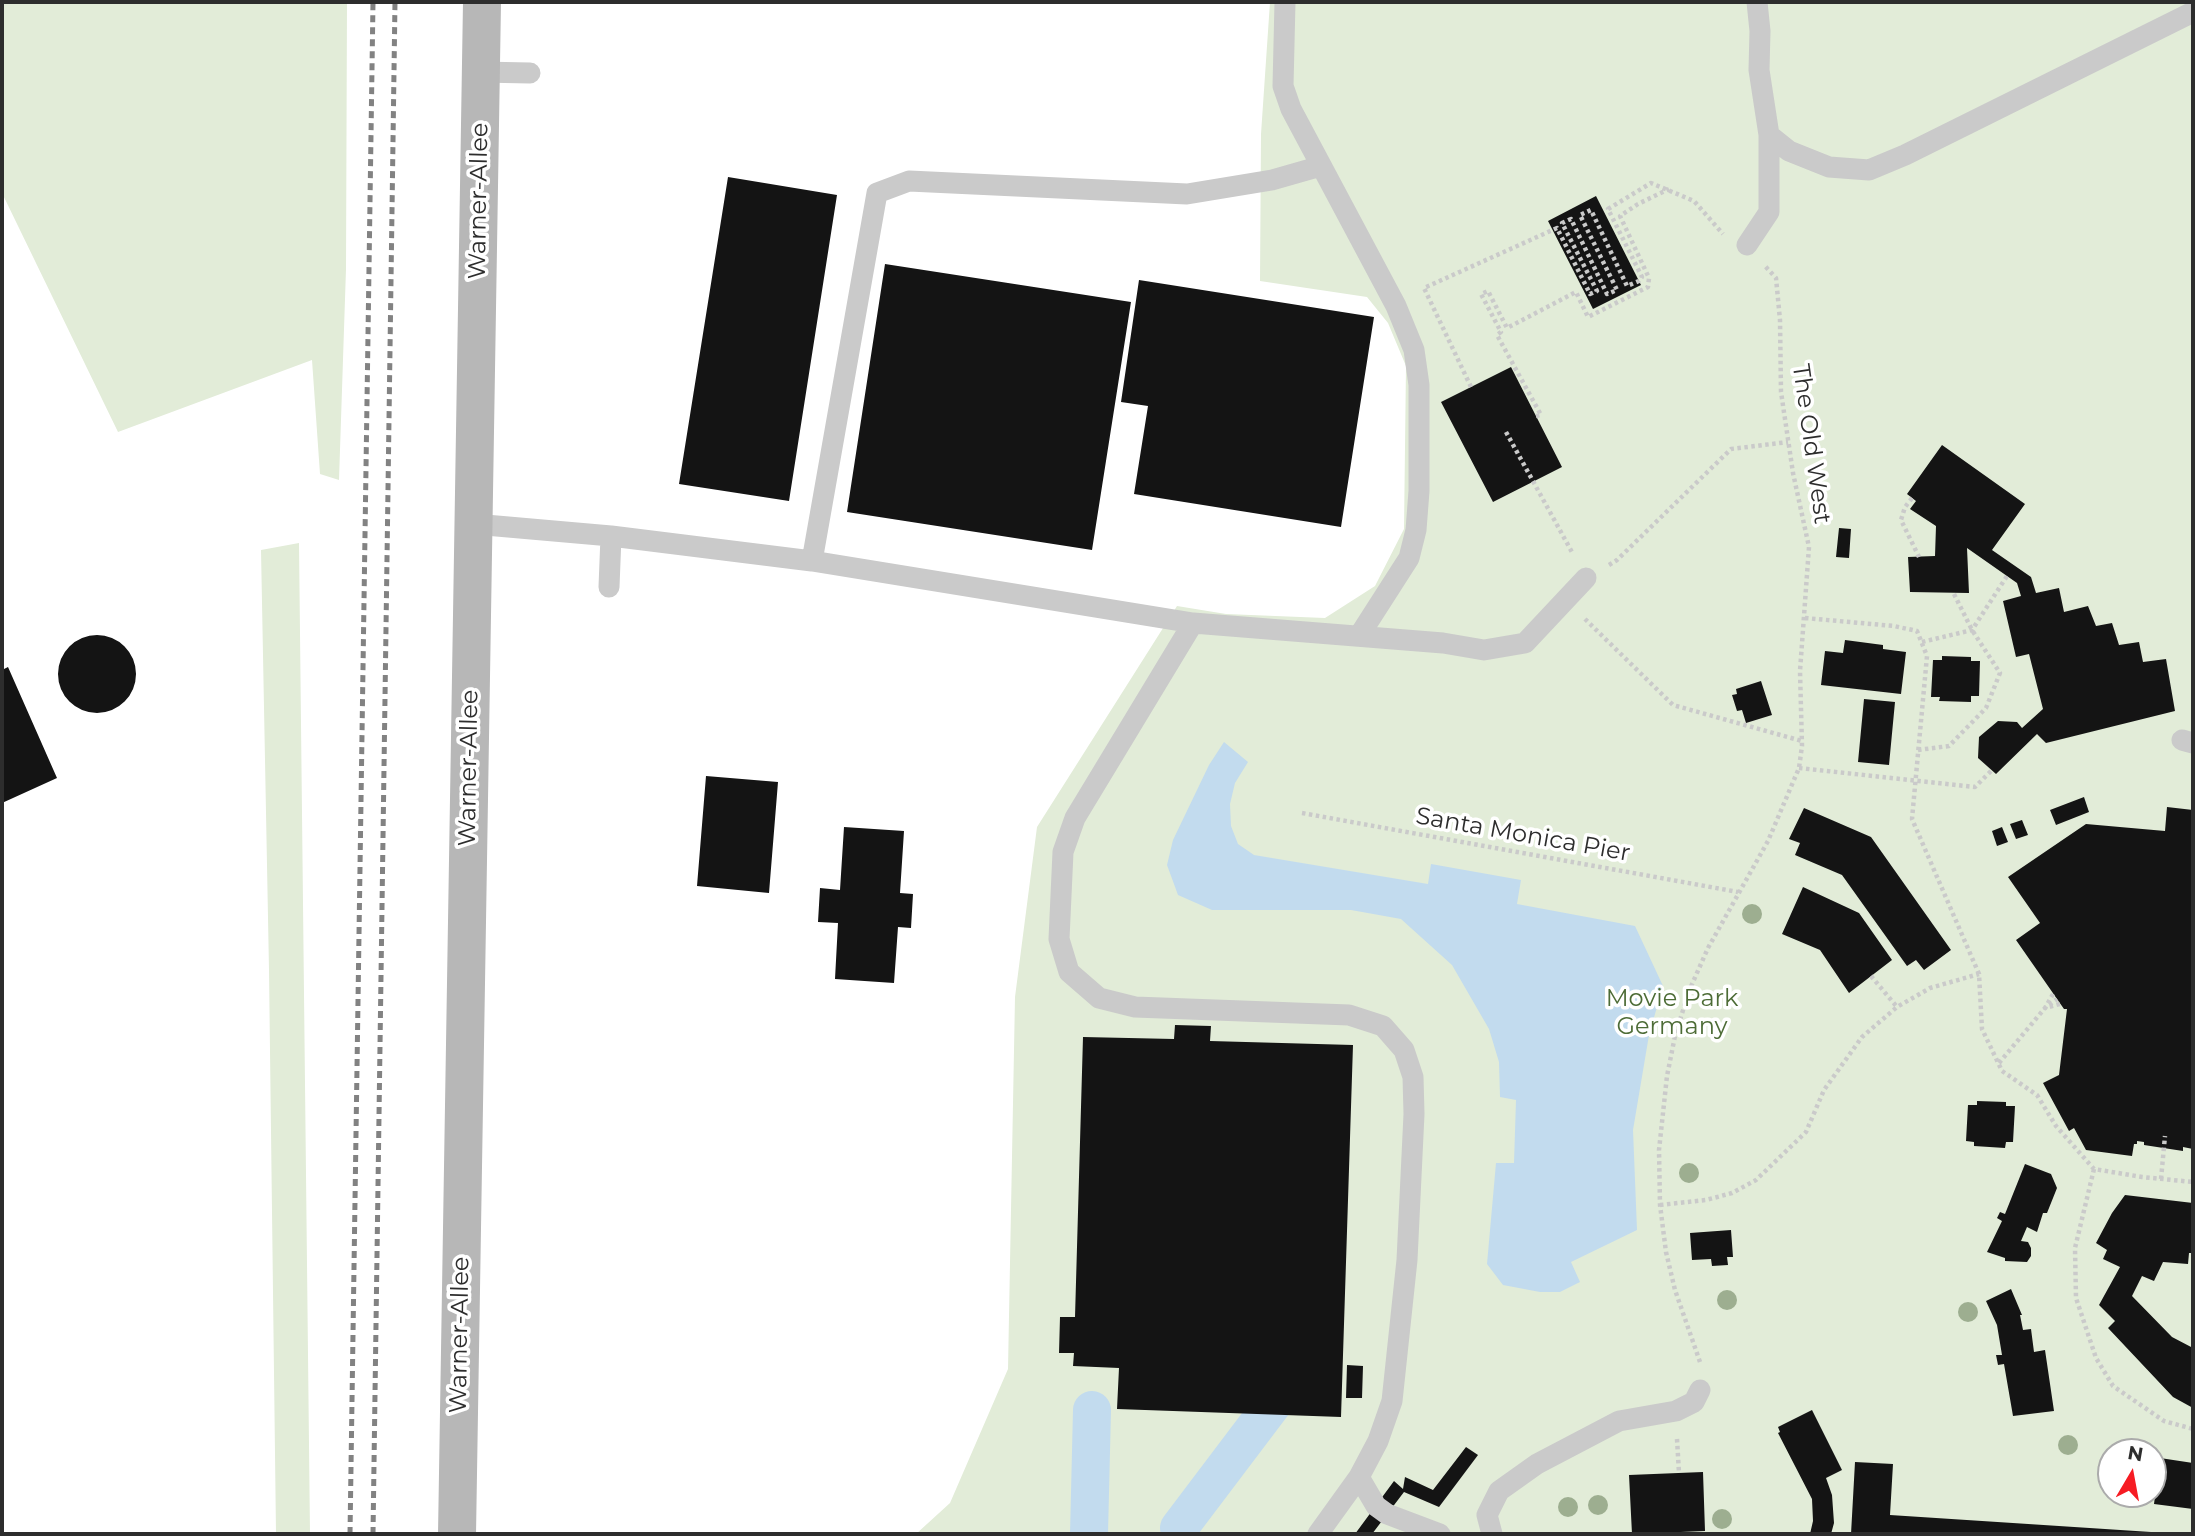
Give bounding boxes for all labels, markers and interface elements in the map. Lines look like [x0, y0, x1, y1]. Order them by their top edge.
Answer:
street label: Warner-Allee [463, 122, 495, 280]
street label: The Old West [1786, 362, 1836, 526]
street label: Warner-Allee [453, 689, 485, 847]
street label: Santa Monica Pier [1414, 802, 1632, 868]
park label: Movie Park Germany [1606, 985, 1738, 1041]
street label: Warner-Allee [444, 1256, 476, 1414]
north arrow [2097, 1438, 2167, 1508]
text: N [2126, 1441, 2145, 1466]

